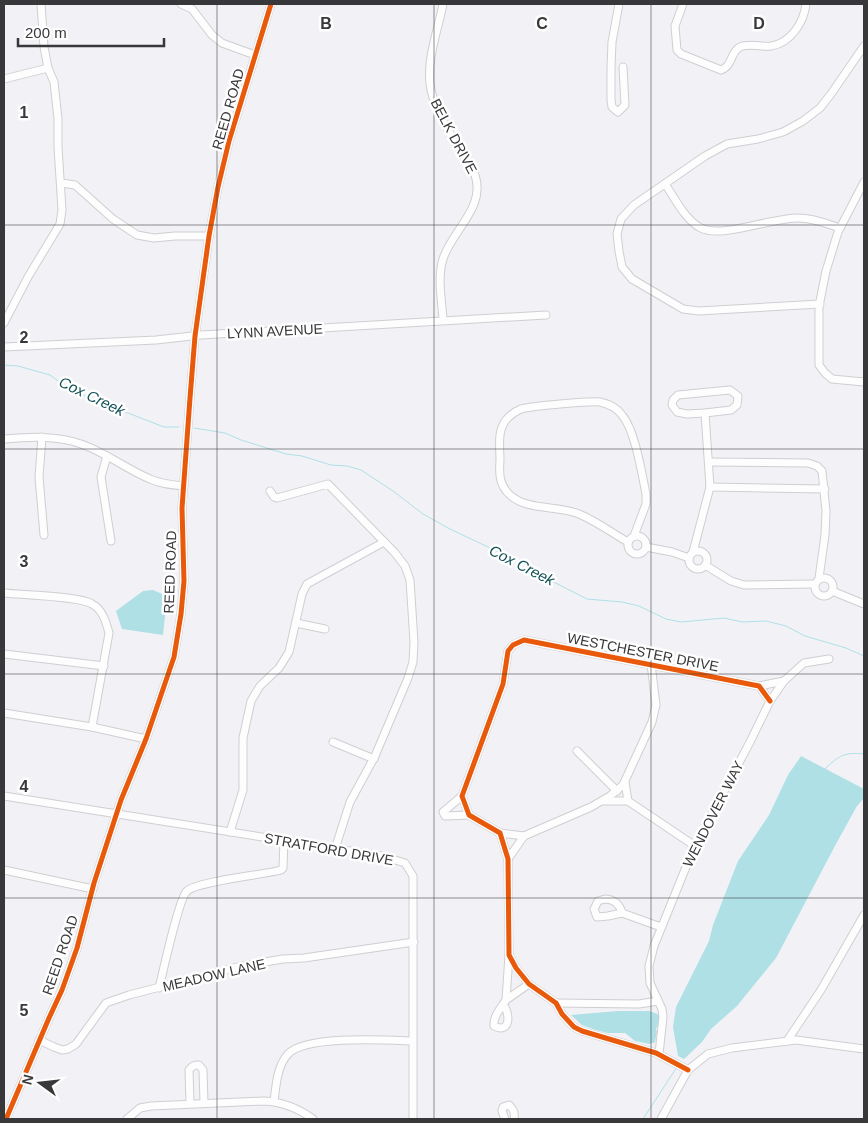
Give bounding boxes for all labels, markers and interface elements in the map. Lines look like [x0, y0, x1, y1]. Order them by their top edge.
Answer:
scale bar [18, 15, 164, 47]
text: B [320, 15, 332, 32]
text: C [536, 15, 548, 32]
text: D [753, 15, 765, 32]
text: 200 m [25, 24, 67, 41]
street label: REED ROAD [209, 67, 247, 151]
street label: BELK DRIVE [428, 96, 480, 176]
text: 1 [20, 104, 29, 121]
street label: LYNN AVENUE [227, 320, 323, 342]
text: 2 [20, 329, 29, 346]
water label: Cox Creek [56, 373, 129, 420]
street label: REED ROAD [161, 530, 179, 614]
water label: Cox Creek [487, 541, 559, 589]
text: 3 [20, 553, 29, 570]
street label: WESTCHESTER DRIVE [566, 629, 720, 675]
street label: WENDOVER WAY [679, 758, 747, 870]
text: 4 [20, 778, 29, 795]
street label: STRATFORD DRIVE [263, 830, 395, 868]
street label: REED ROAD [39, 913, 81, 997]
street label: MEADOW LANE [161, 955, 267, 995]
text: 5 [20, 1002, 29, 1019]
north arrow [15, 1058, 65, 1108]
text: N [18, 1073, 36, 1087]

